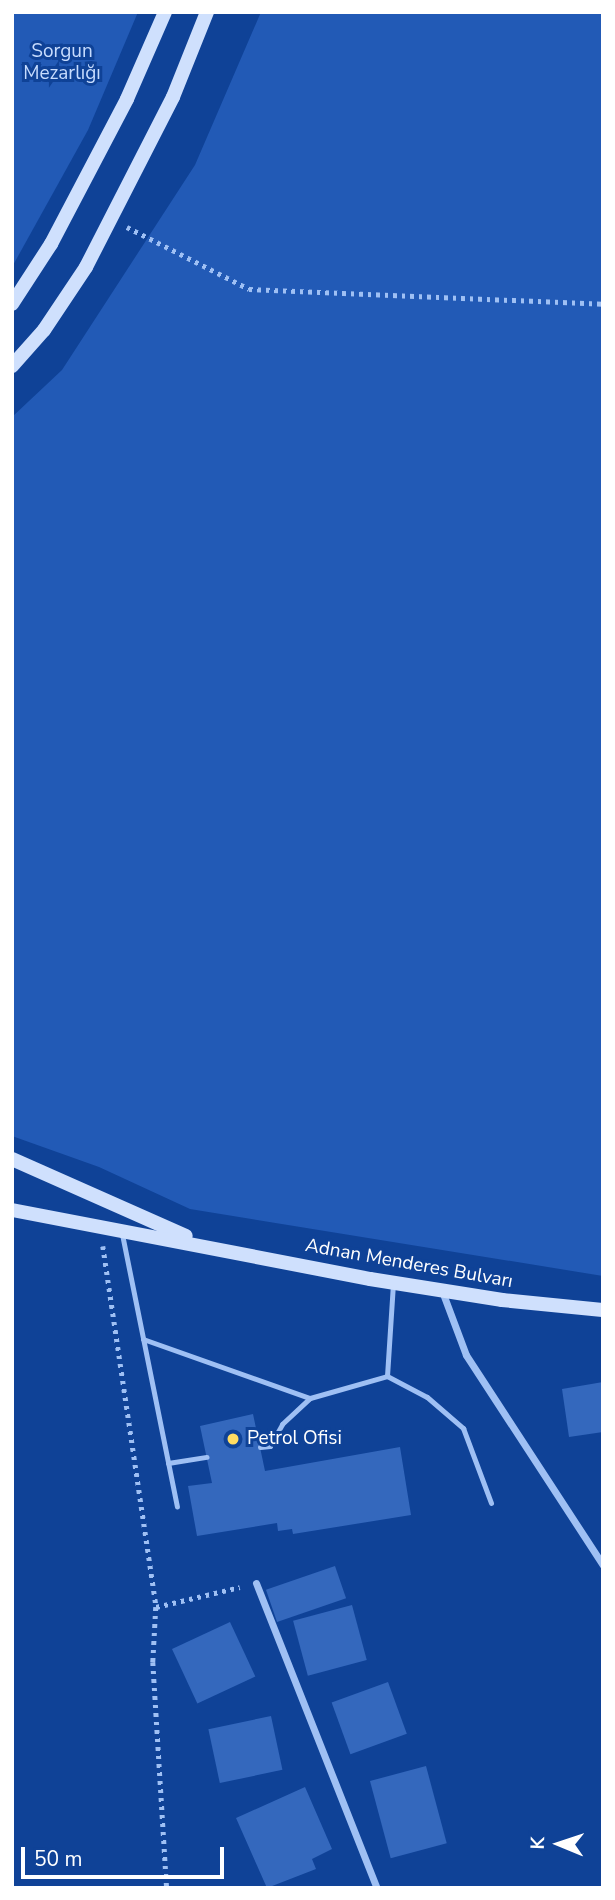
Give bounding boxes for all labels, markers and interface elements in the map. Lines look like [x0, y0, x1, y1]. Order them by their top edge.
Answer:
park label: Sorgun Mezarlığı [23, 41, 101, 85]
street label: Adnan Menderes Bulvarı [303, 1235, 515, 1293]
place label: Petrol Ofisi [247, 1428, 342, 1450]
marker: Petrol Ofisi [225, 1431, 241, 1447]
north arrow [524, 1809, 594, 1879]
scale bar [24, 1834, 228, 1878]
text: K [525, 1837, 551, 1850]
text: 50 m [34, 1845, 83, 1873]

